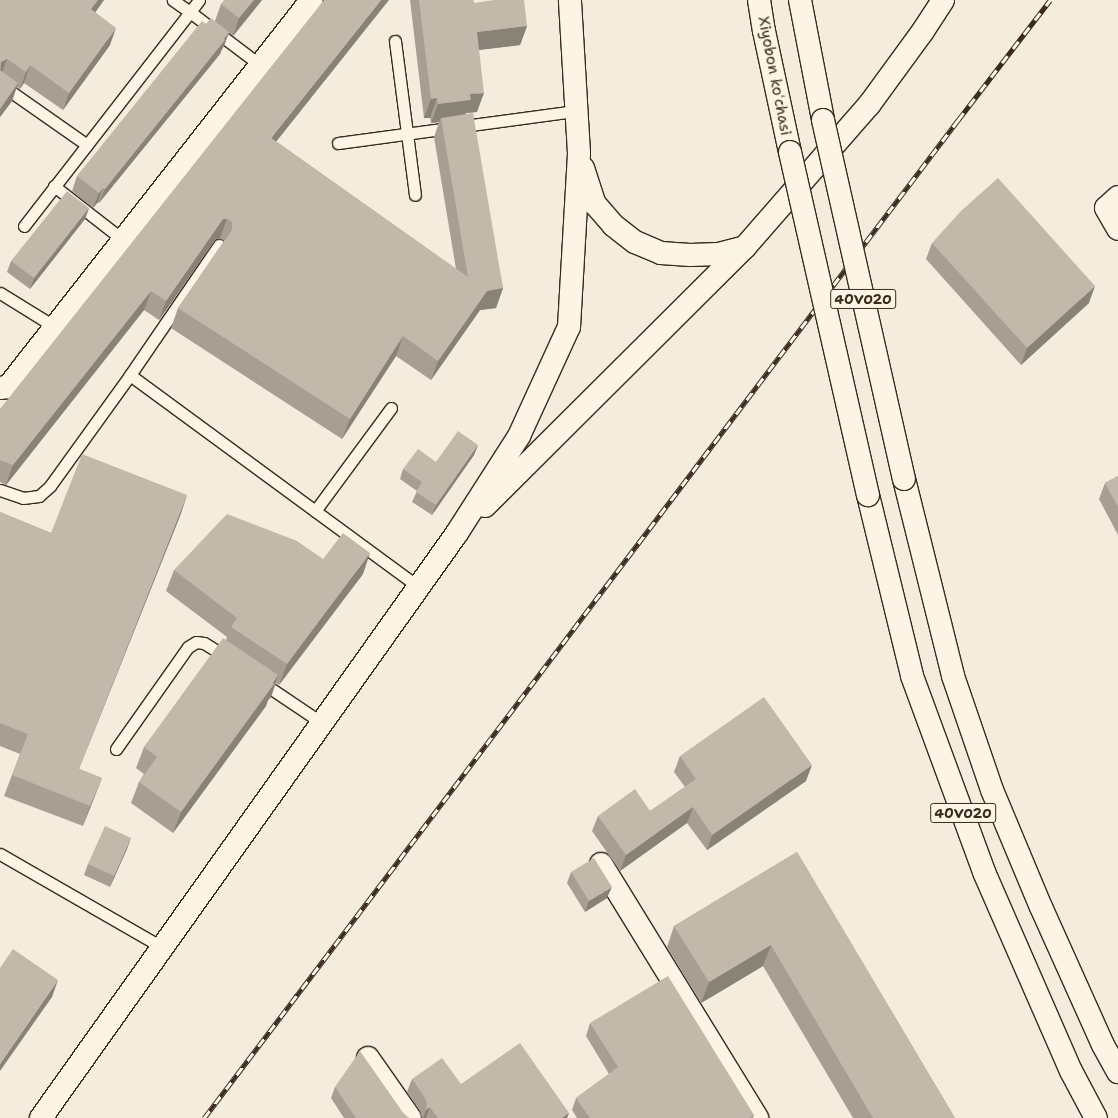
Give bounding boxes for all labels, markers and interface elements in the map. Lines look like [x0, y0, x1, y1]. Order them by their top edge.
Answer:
street label: Xiyobon koʻchasi [754, 15, 794, 137]
road number: 40V020 [830, 287, 896, 311]
road number: 40V020 [930, 801, 996, 825]

